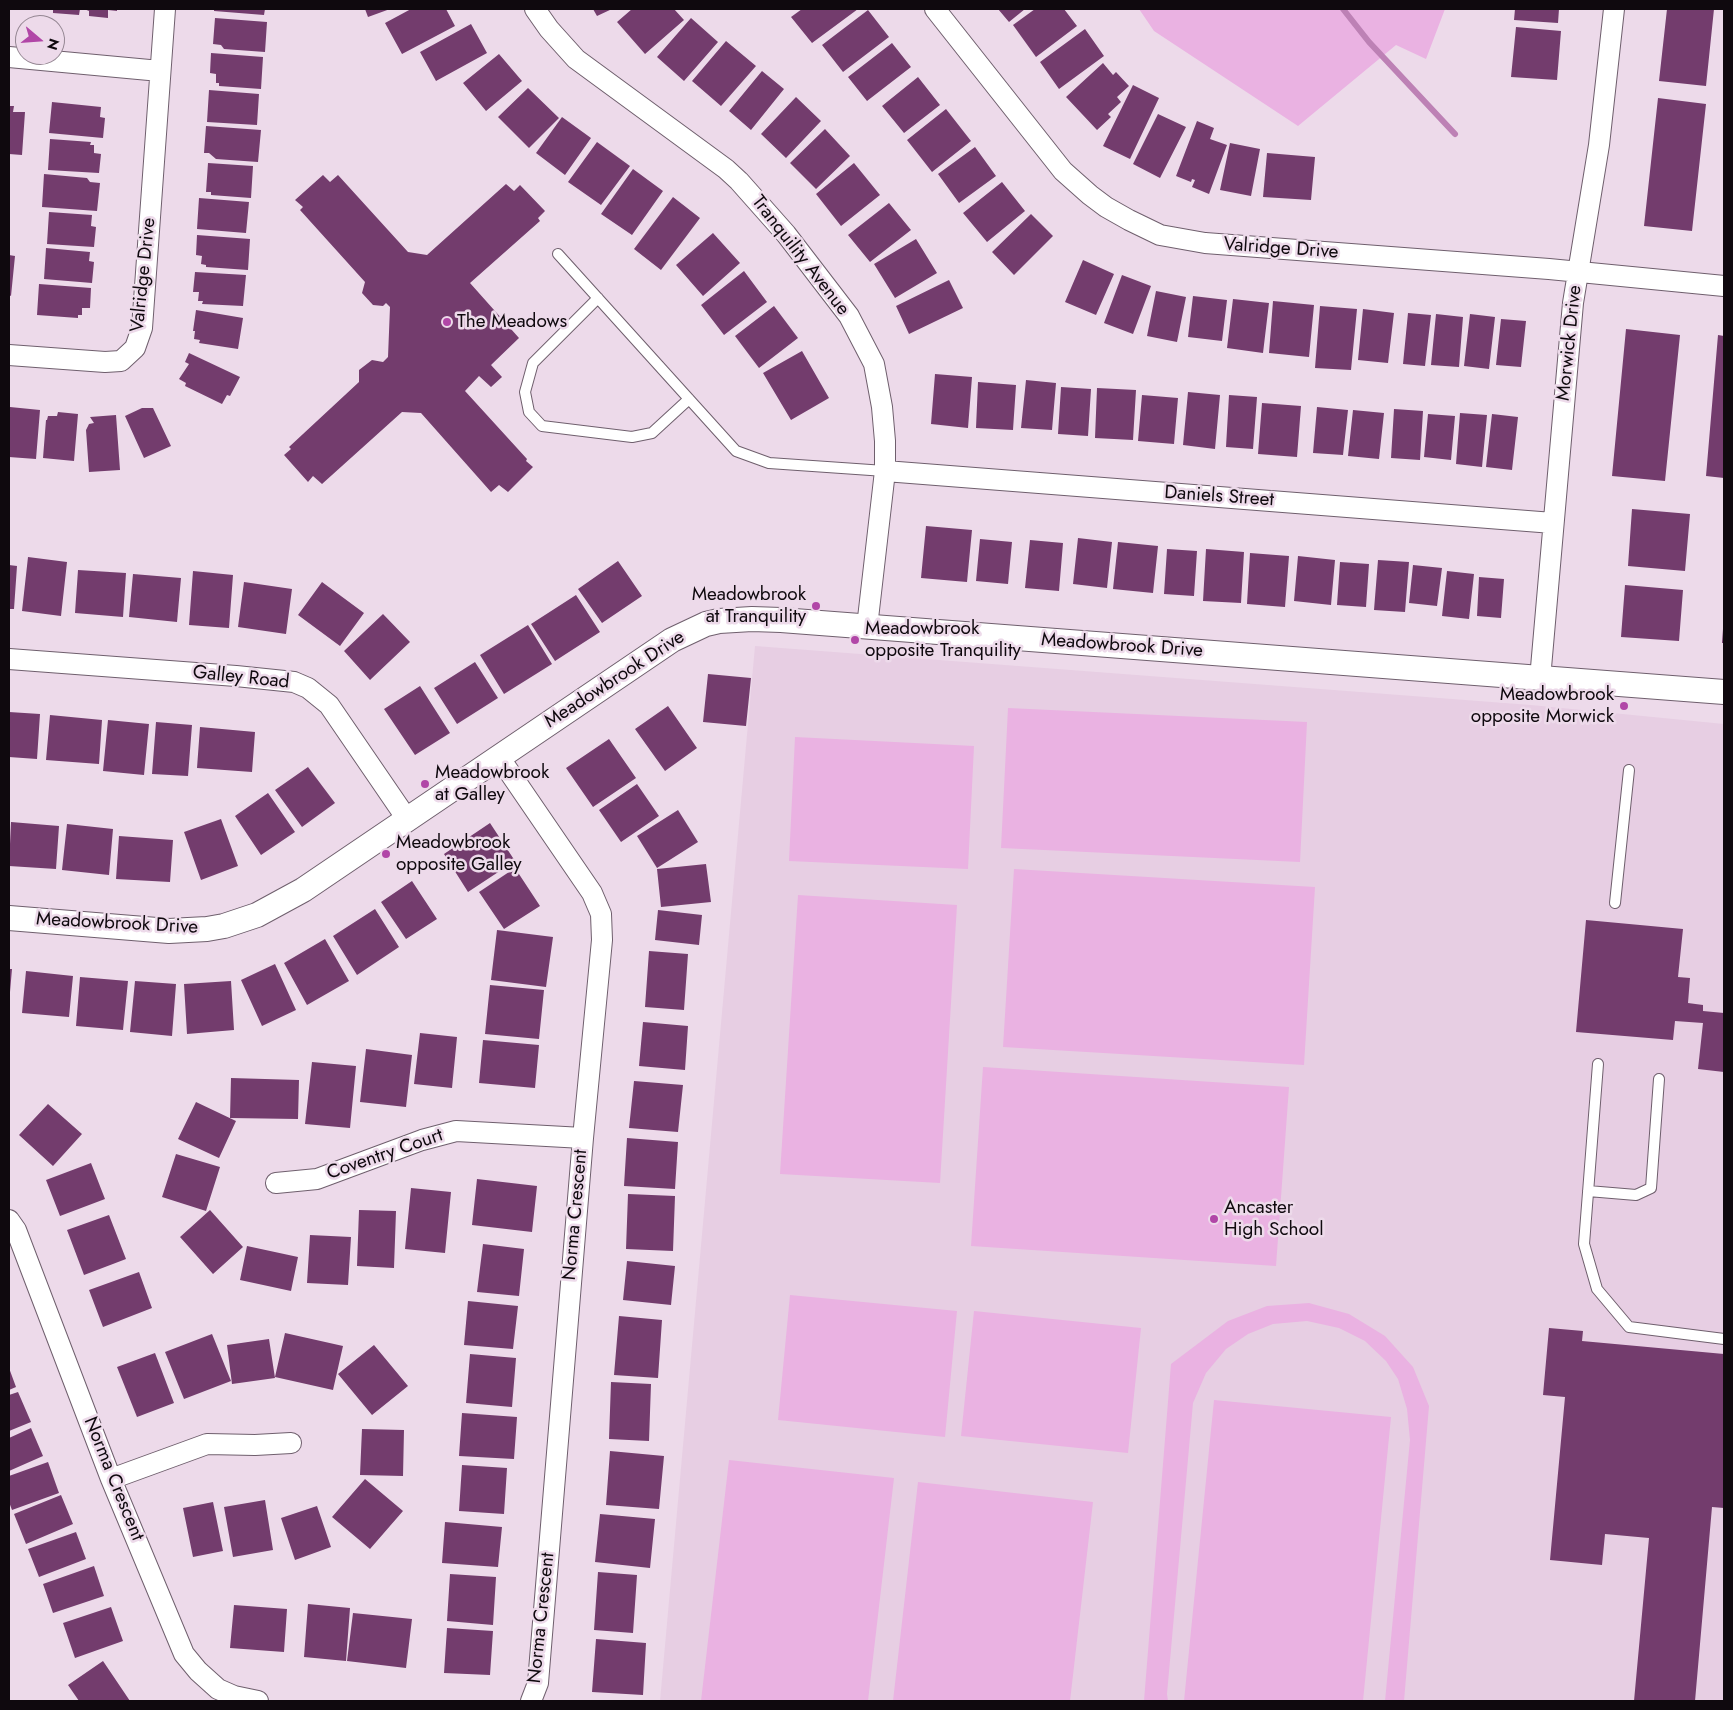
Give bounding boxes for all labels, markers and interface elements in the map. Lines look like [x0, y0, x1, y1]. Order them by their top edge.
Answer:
north arrow [15, 15, 65, 65]
text: N [42, 36, 65, 53]
street label: Tranquility Avenue [746, 192, 854, 320]
street label: Valridge Drive [127, 217, 161, 333]
street label: Valridge Drive [1223, 234, 1339, 264]
street label: Morwick Drive [1553, 284, 1587, 402]
place label: The Meadows [457, 311, 567, 333]
marker: The Meadows [441, 316, 453, 328]
street label: Daniels Street [1163, 482, 1275, 512]
place label: Meadowbrook at Tranquility [692, 584, 806, 628]
marker: Meadowbrook at Tranquility [810, 600, 822, 612]
place label: Meadowbrook opposite Tranquility [865, 618, 1021, 662]
street label: Meadowbrook Drive [541, 626, 689, 734]
street label: Meadowbrook Drive [1040, 629, 1204, 663]
marker: Meadowbrook opposite Tranquility [849, 634, 861, 646]
street label: Galley Road [192, 662, 290, 694]
place label: Meadowbrook opposite Morwick [1471, 684, 1614, 728]
marker: Meadowbrook opposite Morwick [1618, 700, 1630, 712]
place label: Meadowbrook at Galley [435, 762, 549, 806]
marker: Meadowbrook at Galley [419, 778, 431, 790]
place label: Meadowbrook opposite Galley [396, 832, 522, 876]
marker: Meadowbrook opposite Galley [380, 848, 392, 860]
street label: Meadowbrook Drive [35, 908, 199, 940]
street label: Coventry Court [324, 1125, 446, 1185]
street label: Norma Crescent [559, 1149, 593, 1281]
place label: Ancaster High School [1224, 1197, 1324, 1241]
marker: Ancaster High School [1208, 1213, 1220, 1225]
street label: Norma Crescent [78, 1414, 148, 1544]
street label: Norma Crescent [524, 1551, 560, 1685]

